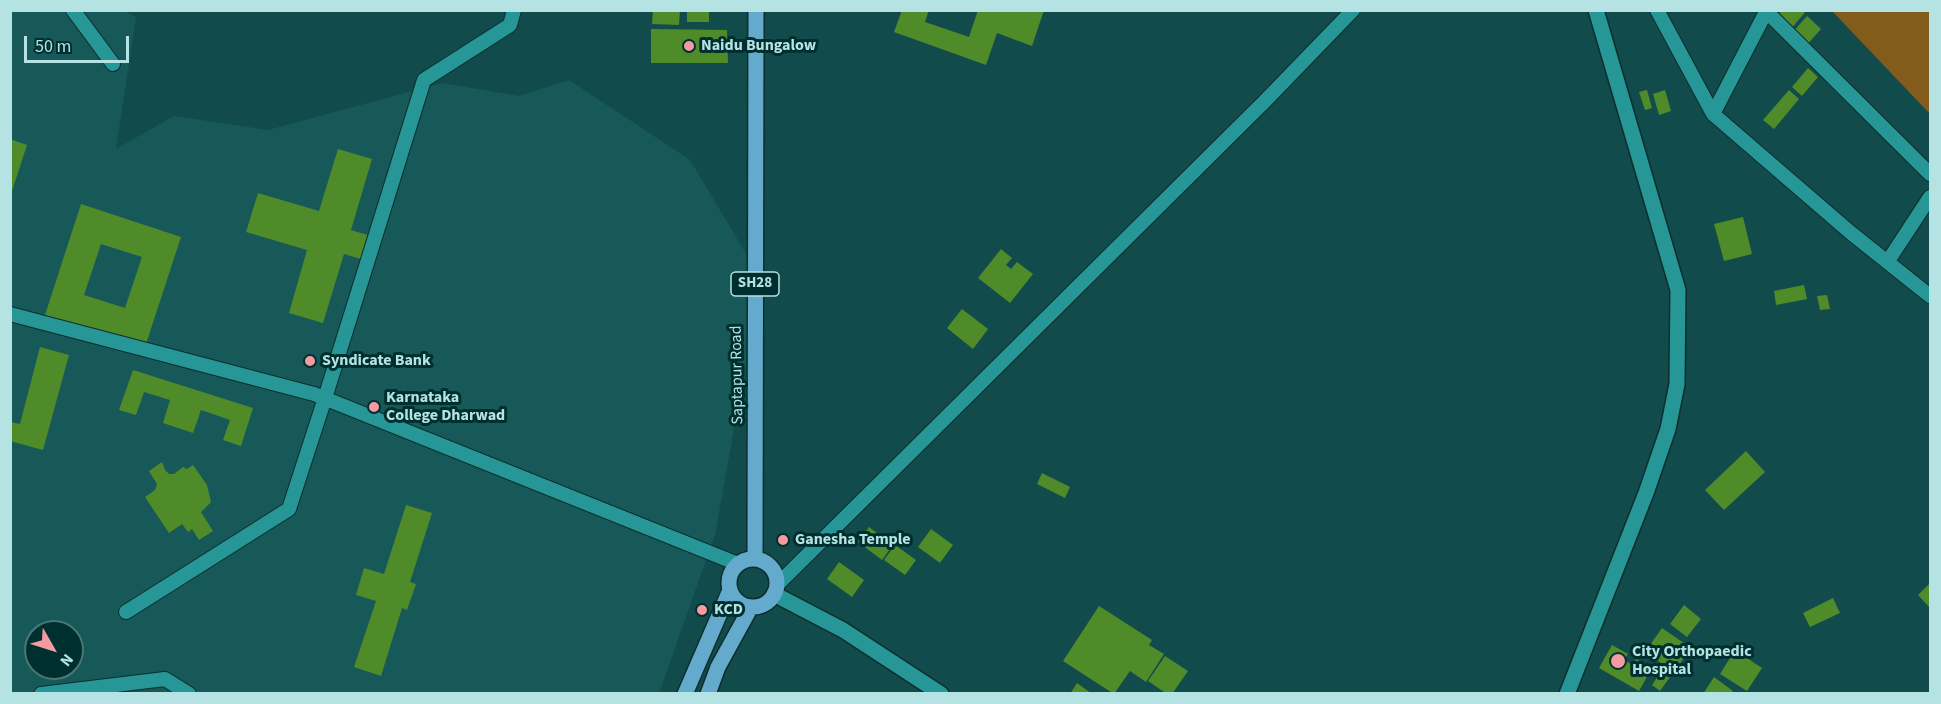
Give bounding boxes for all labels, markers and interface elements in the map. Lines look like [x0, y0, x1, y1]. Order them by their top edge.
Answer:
scale bar [27, 24, 132, 62]
text: 50 m [35, 34, 71, 59]
place label: Naidu Bungalow [701, 36, 816, 56]
marker: Naidu Bungalow [682, 39, 696, 53]
road number: SH28 [731, 272, 779, 296]
street label: Saptapur Road [728, 325, 748, 425]
place label: Syndicate Bank [322, 351, 431, 371]
marker: Syndicate Bank [303, 354, 317, 368]
place label: Karnataka College Dharwad [386, 388, 505, 426]
marker: Karnataka College Dharwad [367, 400, 381, 414]
place label: Ganesha Temple [795, 530, 911, 550]
marker: Ganesha Temple [776, 533, 790, 547]
place label: KCD [714, 600, 743, 620]
marker: KCD [695, 603, 709, 617]
north arrow [24, 620, 84, 680]
place label: City Orthopaedic Hospital [1632, 642, 1752, 680]
text: N [55, 649, 78, 671]
marker: City Orthopaedic Hospital [1609, 652, 1627, 670]

